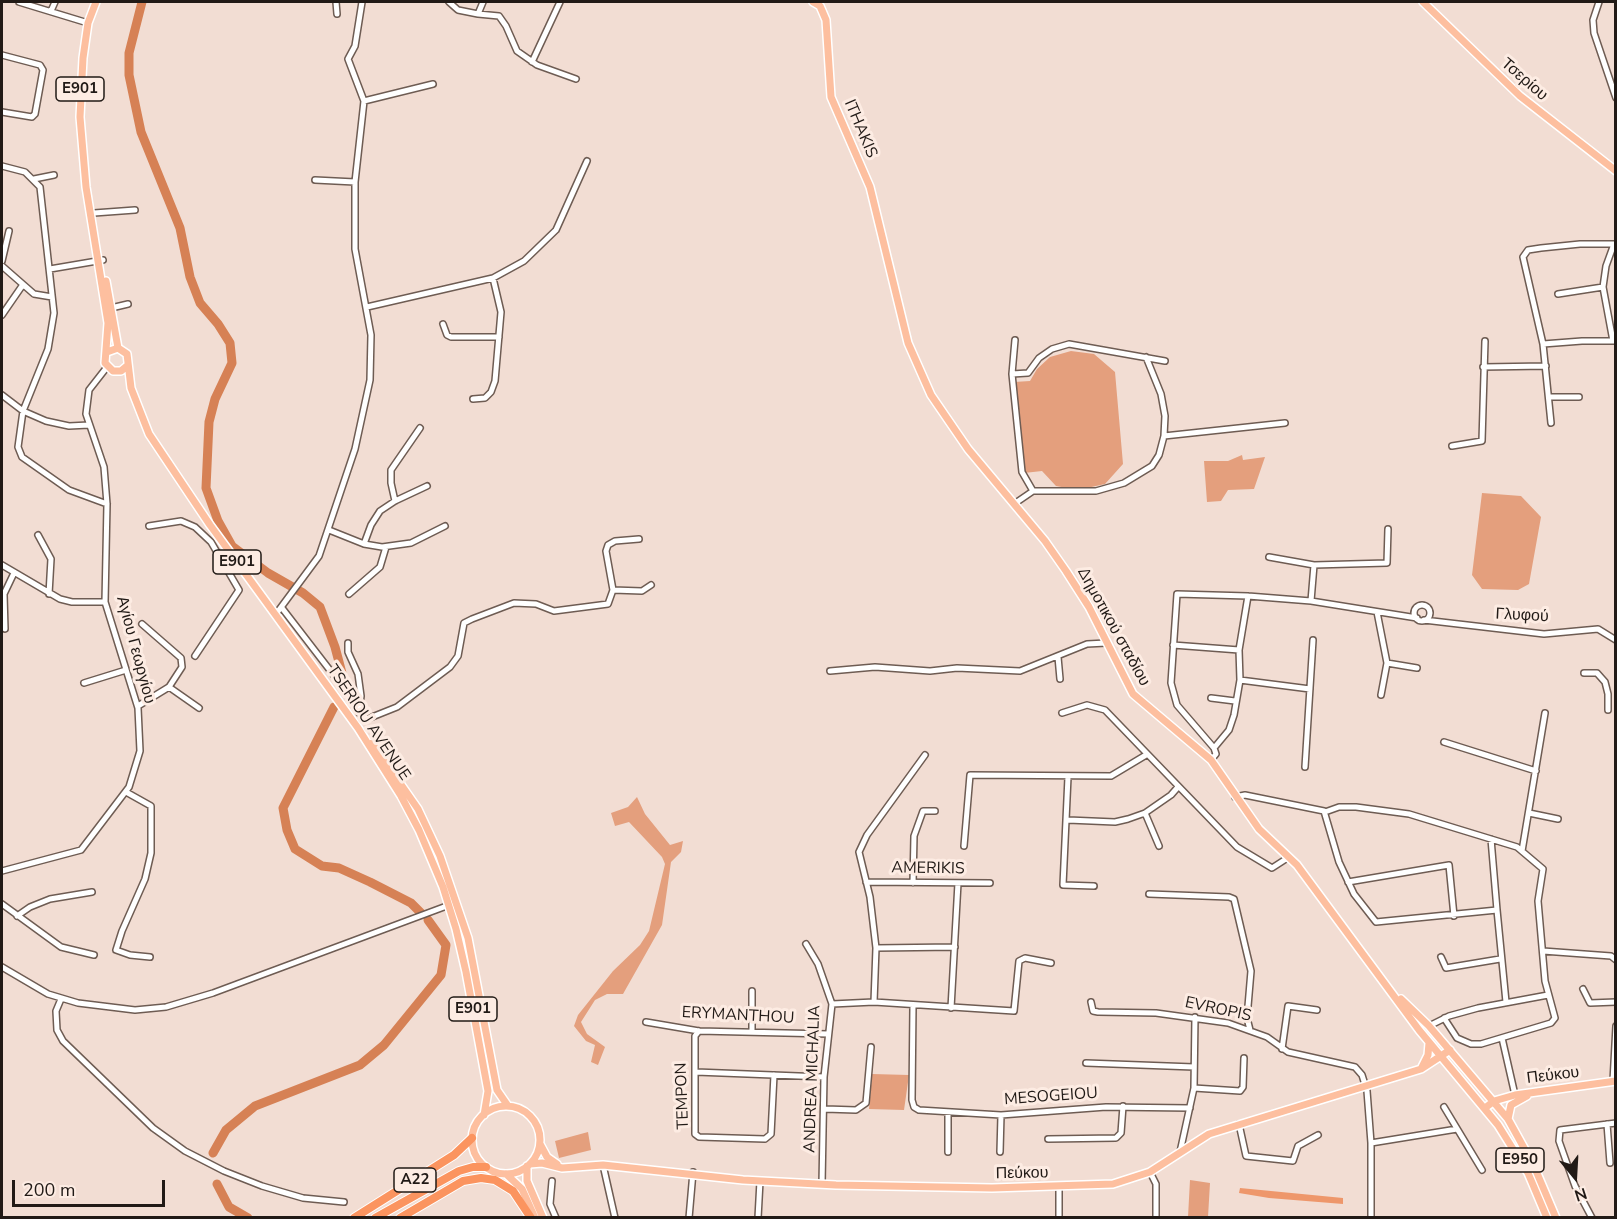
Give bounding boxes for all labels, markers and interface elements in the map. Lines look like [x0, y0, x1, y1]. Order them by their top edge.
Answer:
street label: Τσερίου [1497, 55, 1551, 105]
road number: E901 [56, 77, 104, 101]
street label: ITHAKIS [839, 97, 881, 161]
road number: E901 [213, 550, 261, 574]
street label: Δημοτικού σταδίου [1072, 564, 1154, 690]
street label: Αγίου Γεωργίου [111, 594, 159, 706]
street label: Γλυφού [1495, 605, 1549, 627]
street label: TSERIOU AVENUE [322, 662, 414, 784]
street label: AMERIKIS [891, 859, 965, 879]
street label: EVROPIS [1183, 994, 1253, 1026]
road number: E901 [449, 997, 497, 1021]
street label: ERYMANTHOU [681, 1003, 795, 1029]
street label: ANDREA MICHALIA [801, 1005, 825, 1153]
street label: TEMPON [672, 1062, 694, 1130]
street label: Πεύκου [1526, 1063, 1580, 1089]
street label: MESOGEIOU [1003, 1084, 1099, 1110]
north arrow [1545, 1147, 1605, 1207]
road number: E950 [1496, 1148, 1544, 1172]
street label: Πεύκου [995, 1164, 1049, 1184]
scale bar [15, 1168, 168, 1206]
road number: A22 [394, 1168, 436, 1192]
text: 200 m [23, 1178, 75, 1202]
text: N [1571, 1182, 1590, 1206]

